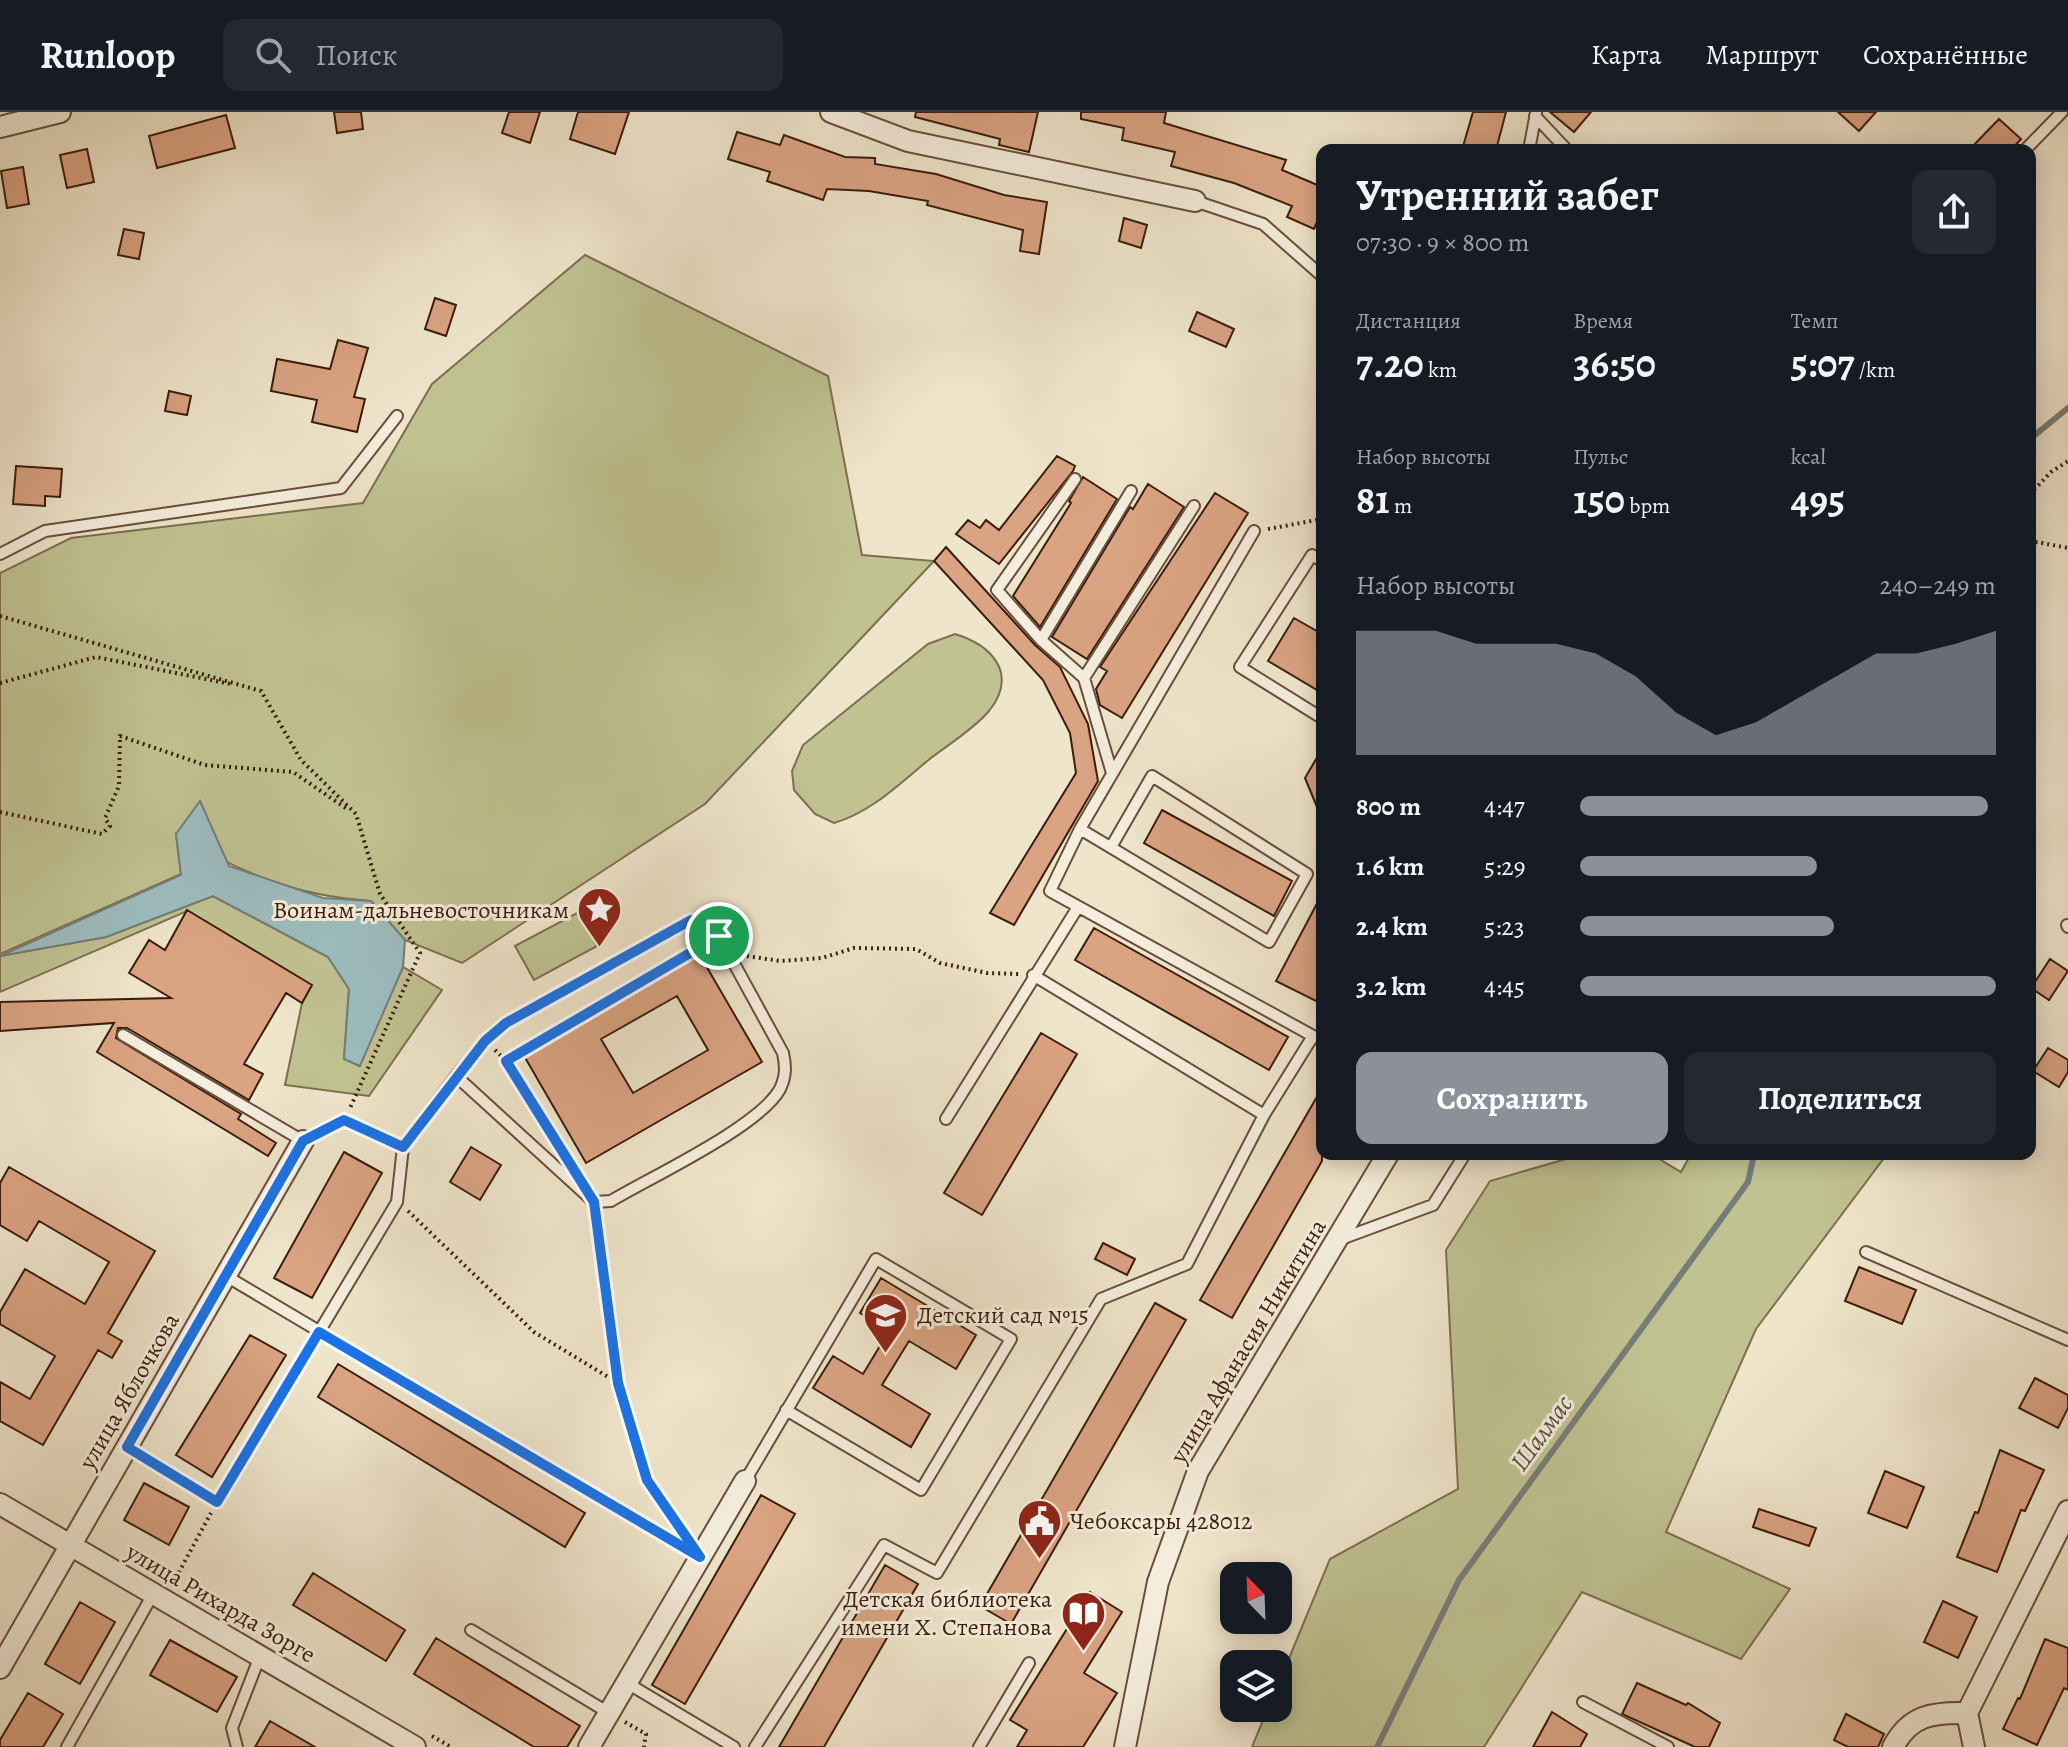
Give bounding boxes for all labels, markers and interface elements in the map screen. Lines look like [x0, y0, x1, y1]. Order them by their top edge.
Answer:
search box [223, 19, 783, 91]
text: Runloop [40, 29, 175, 81]
icon: search [251, 33, 295, 77]
text: Поиск [315, 35, 397, 75]
text: Карта [1591, 36, 1662, 74]
text: Маршрут [1706, 36, 1819, 74]
text: Сохранённые [1863, 36, 2028, 74]
text: Утренний забег [1356, 165, 1659, 225]
button: share [1912, 170, 1996, 254]
text: 07:30 · 9 × 800 m [1356, 225, 1529, 260]
text: Дистанция [1356, 306, 1461, 336]
text: Время [1573, 306, 1633, 336]
text: Темп [1791, 306, 1839, 336]
text: 7.20 [1356, 336, 1424, 391]
text: 36:50 [1573, 336, 1656, 391]
text: 5:07 [1791, 336, 1854, 391]
text: km [1424, 355, 1457, 385]
text: /km [1854, 355, 1895, 385]
text: Набор высоты [1356, 442, 1491, 472]
text: Пульс [1573, 442, 1628, 472]
text: kcal [1791, 442, 1826, 472]
text: 81 [1356, 472, 1390, 527]
text: 150 [1573, 472, 1625, 527]
text: 495 [1791, 472, 1845, 527]
text: m [1390, 491, 1412, 521]
text: bpm [1625, 491, 1670, 521]
text: Набор высоты [1356, 568, 1515, 603]
text: 240–249 m [1879, 568, 1996, 603]
text: 800 m [1356, 789, 1421, 824]
text: 4:47 [1484, 789, 1525, 824]
text: 1.6 km [1356, 849, 1424, 884]
text: 5:29 [1484, 849, 1526, 884]
place icon: Воинам-дальневосточникам [576, 886, 624, 949]
place label: Воинам-дальневосточникам [273, 894, 569, 926]
pin [685, 902, 753, 970]
text: 2.4 km [1356, 909, 1428, 944]
text: 5:23 [1484, 909, 1525, 944]
icon: arrive [697, 914, 741, 958]
text: 3.2 km [1356, 969, 1427, 1004]
text: 4:45 [1484, 969, 1525, 1004]
button: Сохранить [1356, 1052, 1668, 1144]
button: Поделиться [1684, 1052, 1996, 1144]
street label: улица Афанасия Никитина [1162, 1213, 1334, 1470]
school or university icon: Детский сад №15 [862, 1291, 910, 1354]
place label: Детский сад №15 [917, 1299, 1089, 1331]
street label: улица Яблочкова [71, 1307, 187, 1476]
water label: Шалмас [1502, 1388, 1581, 1478]
public building icon: Чебоксары 428012 [1015, 1497, 1063, 1560]
place label: Чебоксары 428012 [1070, 1505, 1252, 1537]
street label: улица Рихарда Зорге [120, 1535, 322, 1670]
north arrow [1220, 1562, 1292, 1634]
map controls [1220, 1562, 1292, 1722]
place label: Детская библиотека имени Х. Степанова [841, 1583, 1052, 1643]
library icon: Детская библиотека имени Х. Степанова [1059, 1589, 1107, 1652]
button: layers [1220, 1650, 1292, 1722]

